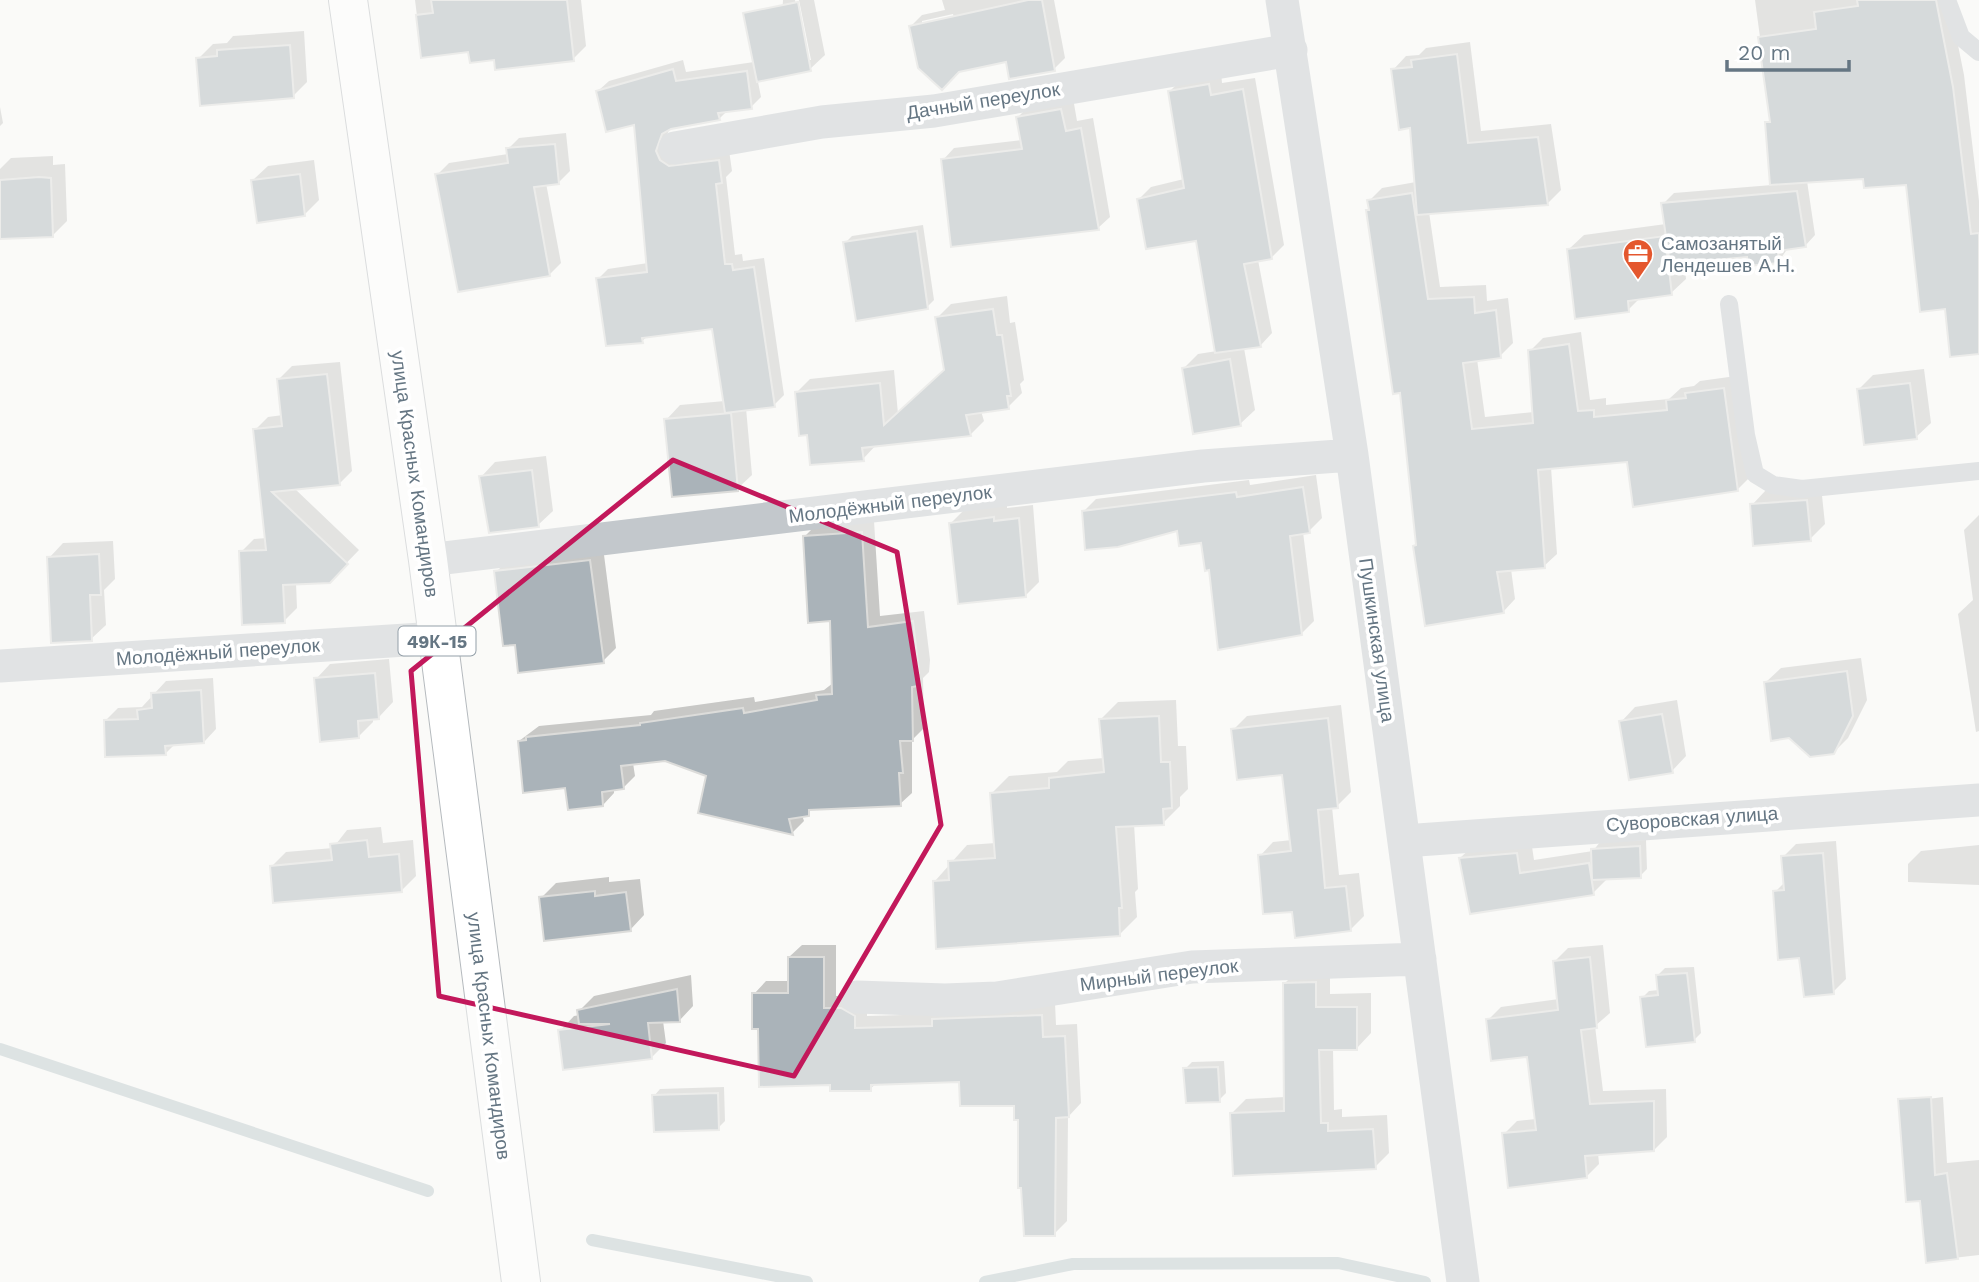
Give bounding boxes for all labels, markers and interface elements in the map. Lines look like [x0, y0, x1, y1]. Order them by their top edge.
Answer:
scale bar [1727, 28, 1850, 72]
text: 20 m [1738, 40, 1790, 65]
street label: Дачный переулок [905, 77, 1062, 124]
place label: Самозанятый Лендешев А.Н. [1661, 232, 1795, 277]
office icon: Самозанятый Лендешев А.Н. [1621, 237, 1655, 281]
street label: улица Красных Командиров [386, 349, 444, 599]
street label: Молодёжный переулок [787, 480, 993, 528]
street label: Пушкинская улица [1354, 556, 1400, 724]
road number: 49К-15 [398, 626, 476, 656]
street label: Молодёжный переулок [115, 633, 321, 671]
street label: Суворовская улица [1605, 801, 1779, 836]
street label: улица Красных Командиров [462, 911, 516, 1161]
street label: Мирный переулок [1079, 954, 1240, 996]

